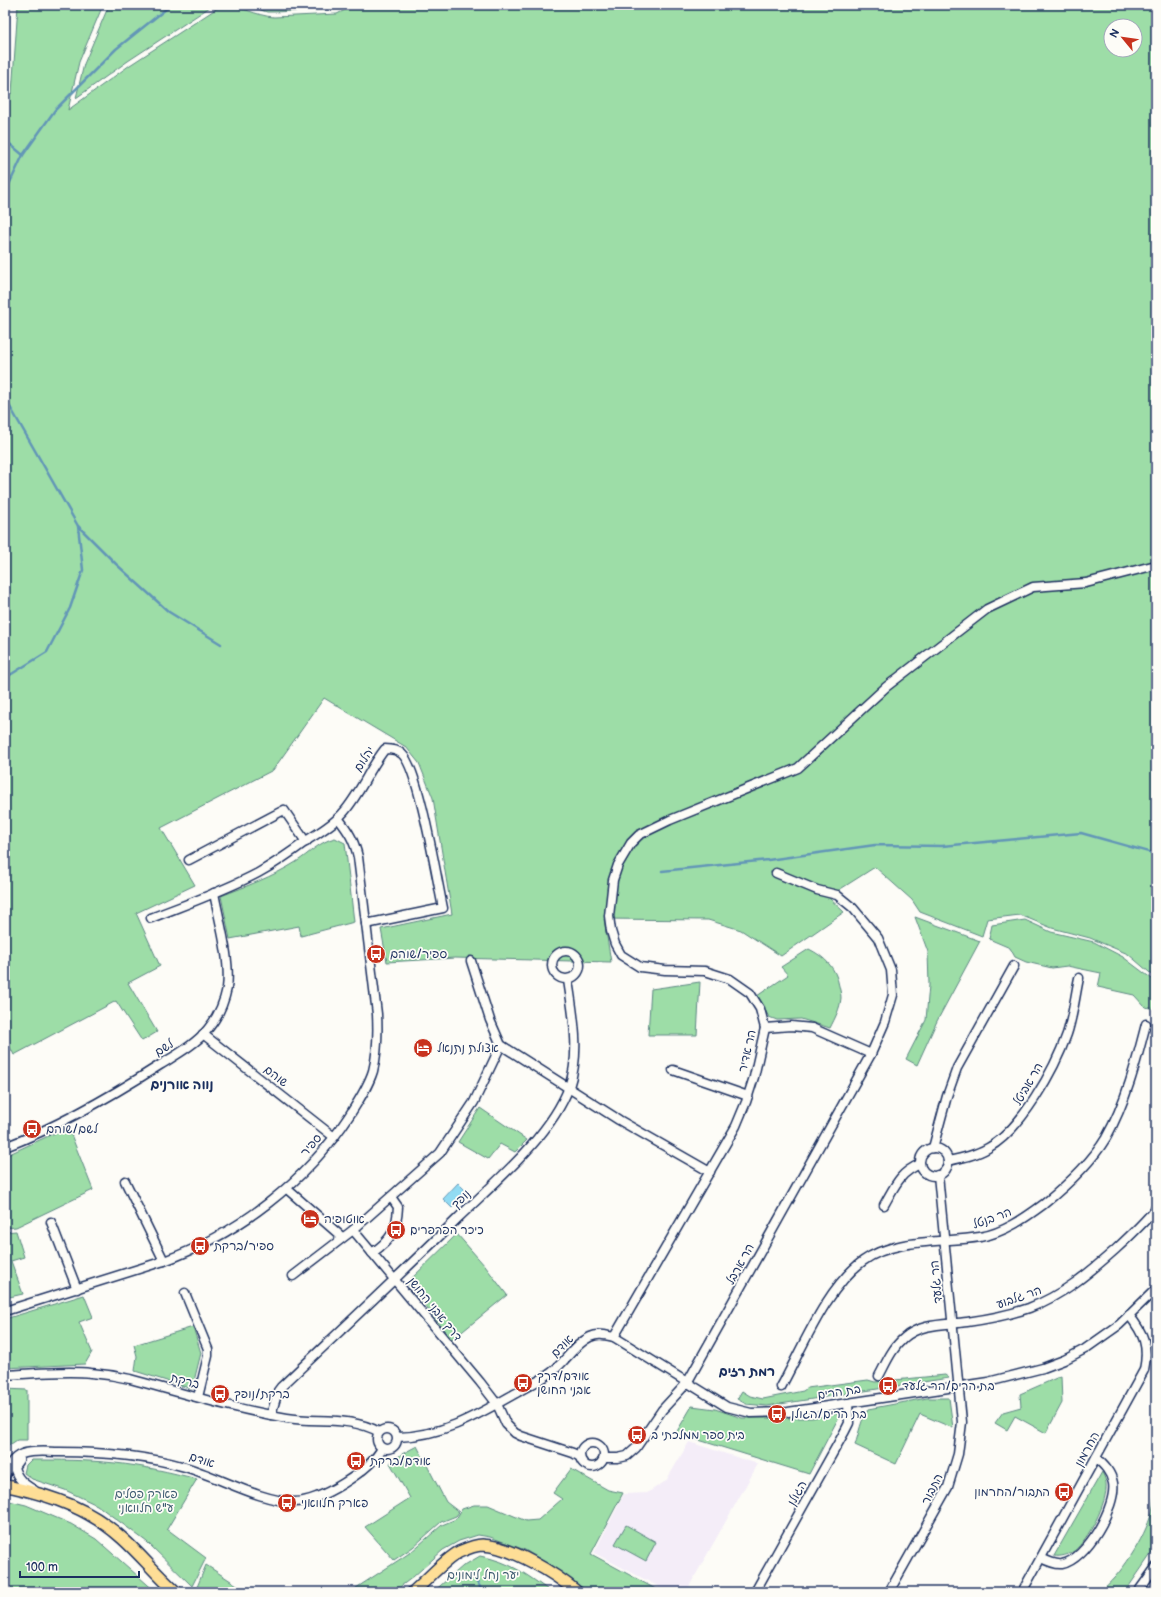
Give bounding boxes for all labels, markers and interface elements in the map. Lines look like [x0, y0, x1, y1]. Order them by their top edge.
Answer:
north arrow [1103, 18, 1143, 58]
text: N [1107, 27, 1122, 40]
street label: יהלום [351, 744, 378, 775]
bus stop icon: ספיר/שוהם [365, 943, 387, 965]
place label: ספיר/שוהם [390, 947, 447, 962]
street label: הר אדיר [735, 1028, 760, 1074]
street label: לשם [152, 1036, 178, 1060]
hotel icon: אצולת נתנאל [412, 1037, 434, 1059]
place label: אצולת נתנאל [437, 1041, 499, 1056]
street label: הר אביטל [1010, 1060, 1047, 1108]
street label: שוהם [261, 1062, 291, 1090]
district label: נווה אורנים [151, 1077, 213, 1093]
bus stop icon: לשם/שוהם [21, 1118, 43, 1140]
place label: לשם/שוהם [46, 1122, 99, 1137]
street label: ספיר [297, 1131, 325, 1160]
street label: נופך [449, 1187, 474, 1212]
street label: הר בנטל [971, 1204, 1014, 1232]
hotel icon: אוטופיה [299, 1208, 321, 1230]
place label: אוטופיה [324, 1212, 365, 1227]
bus stop icon: כיכר הפרפרים [385, 1219, 407, 1241]
place label: כיכר הפרפרים [410, 1223, 484, 1238]
bus stop icon: ספיר/ברקת [189, 1235, 211, 1257]
place label: ספיר/ברקת [213, 1239, 274, 1254]
street label: הר ארבל [723, 1241, 758, 1287]
street label: הר גלעד [927, 1260, 946, 1304]
street label: דרך אבני החושן [404, 1274, 465, 1344]
street label: הר גלבוע [995, 1283, 1044, 1312]
street label: אודם [548, 1332, 577, 1361]
district label: רמת רזים [719, 1364, 775, 1380]
place label: אודם/דרך אבני החושן [537, 1369, 591, 1398]
street label: ברקת [168, 1370, 201, 1393]
bus stop icon: אודם/דרך אבני החושן [512, 1372, 534, 1394]
bus stop icon: בת הרים/הר גלעד [877, 1375, 899, 1397]
place label: בת הרים/הר גלעד [902, 1379, 994, 1394]
street label: בת הרים [816, 1382, 862, 1403]
bus stop icon: ברקת/נופך [209, 1383, 231, 1405]
place label: ברקת/נופך [234, 1387, 290, 1402]
bus stop icon: בת הרים/הגולן [766, 1403, 788, 1425]
place label: בת הרים/הגולן [791, 1407, 867, 1422]
bus stop icon: בית ספר ממלכתי ב [626, 1424, 648, 1446]
place label: בית ספר ממלכתי ב [651, 1428, 745, 1443]
street label: החרמון [1072, 1429, 1103, 1469]
street label: אודם [187, 1449, 217, 1472]
bus stop icon: אודם/ברקת [345, 1450, 367, 1472]
place label: אודם/ברקת [369, 1454, 431, 1469]
street label: התבור [918, 1471, 947, 1507]
street label: הגולן [784, 1478, 810, 1509]
bus stop icon: התבור/החרמון [1053, 1481, 1075, 1503]
place label: התבור/החרמון [974, 1485, 1050, 1500]
park label: פארק פסלים ע"ש חלוואני [114, 1487, 178, 1516]
bus stop icon: פארק חלוואני [276, 1492, 298, 1514]
place label: פארק חלוואני [301, 1496, 368, 1511]
scale bar [20, 1553, 139, 1579]
text: 100 m [26, 1560, 58, 1575]
park label: יער נחל לימונים [447, 1568, 519, 1583]

